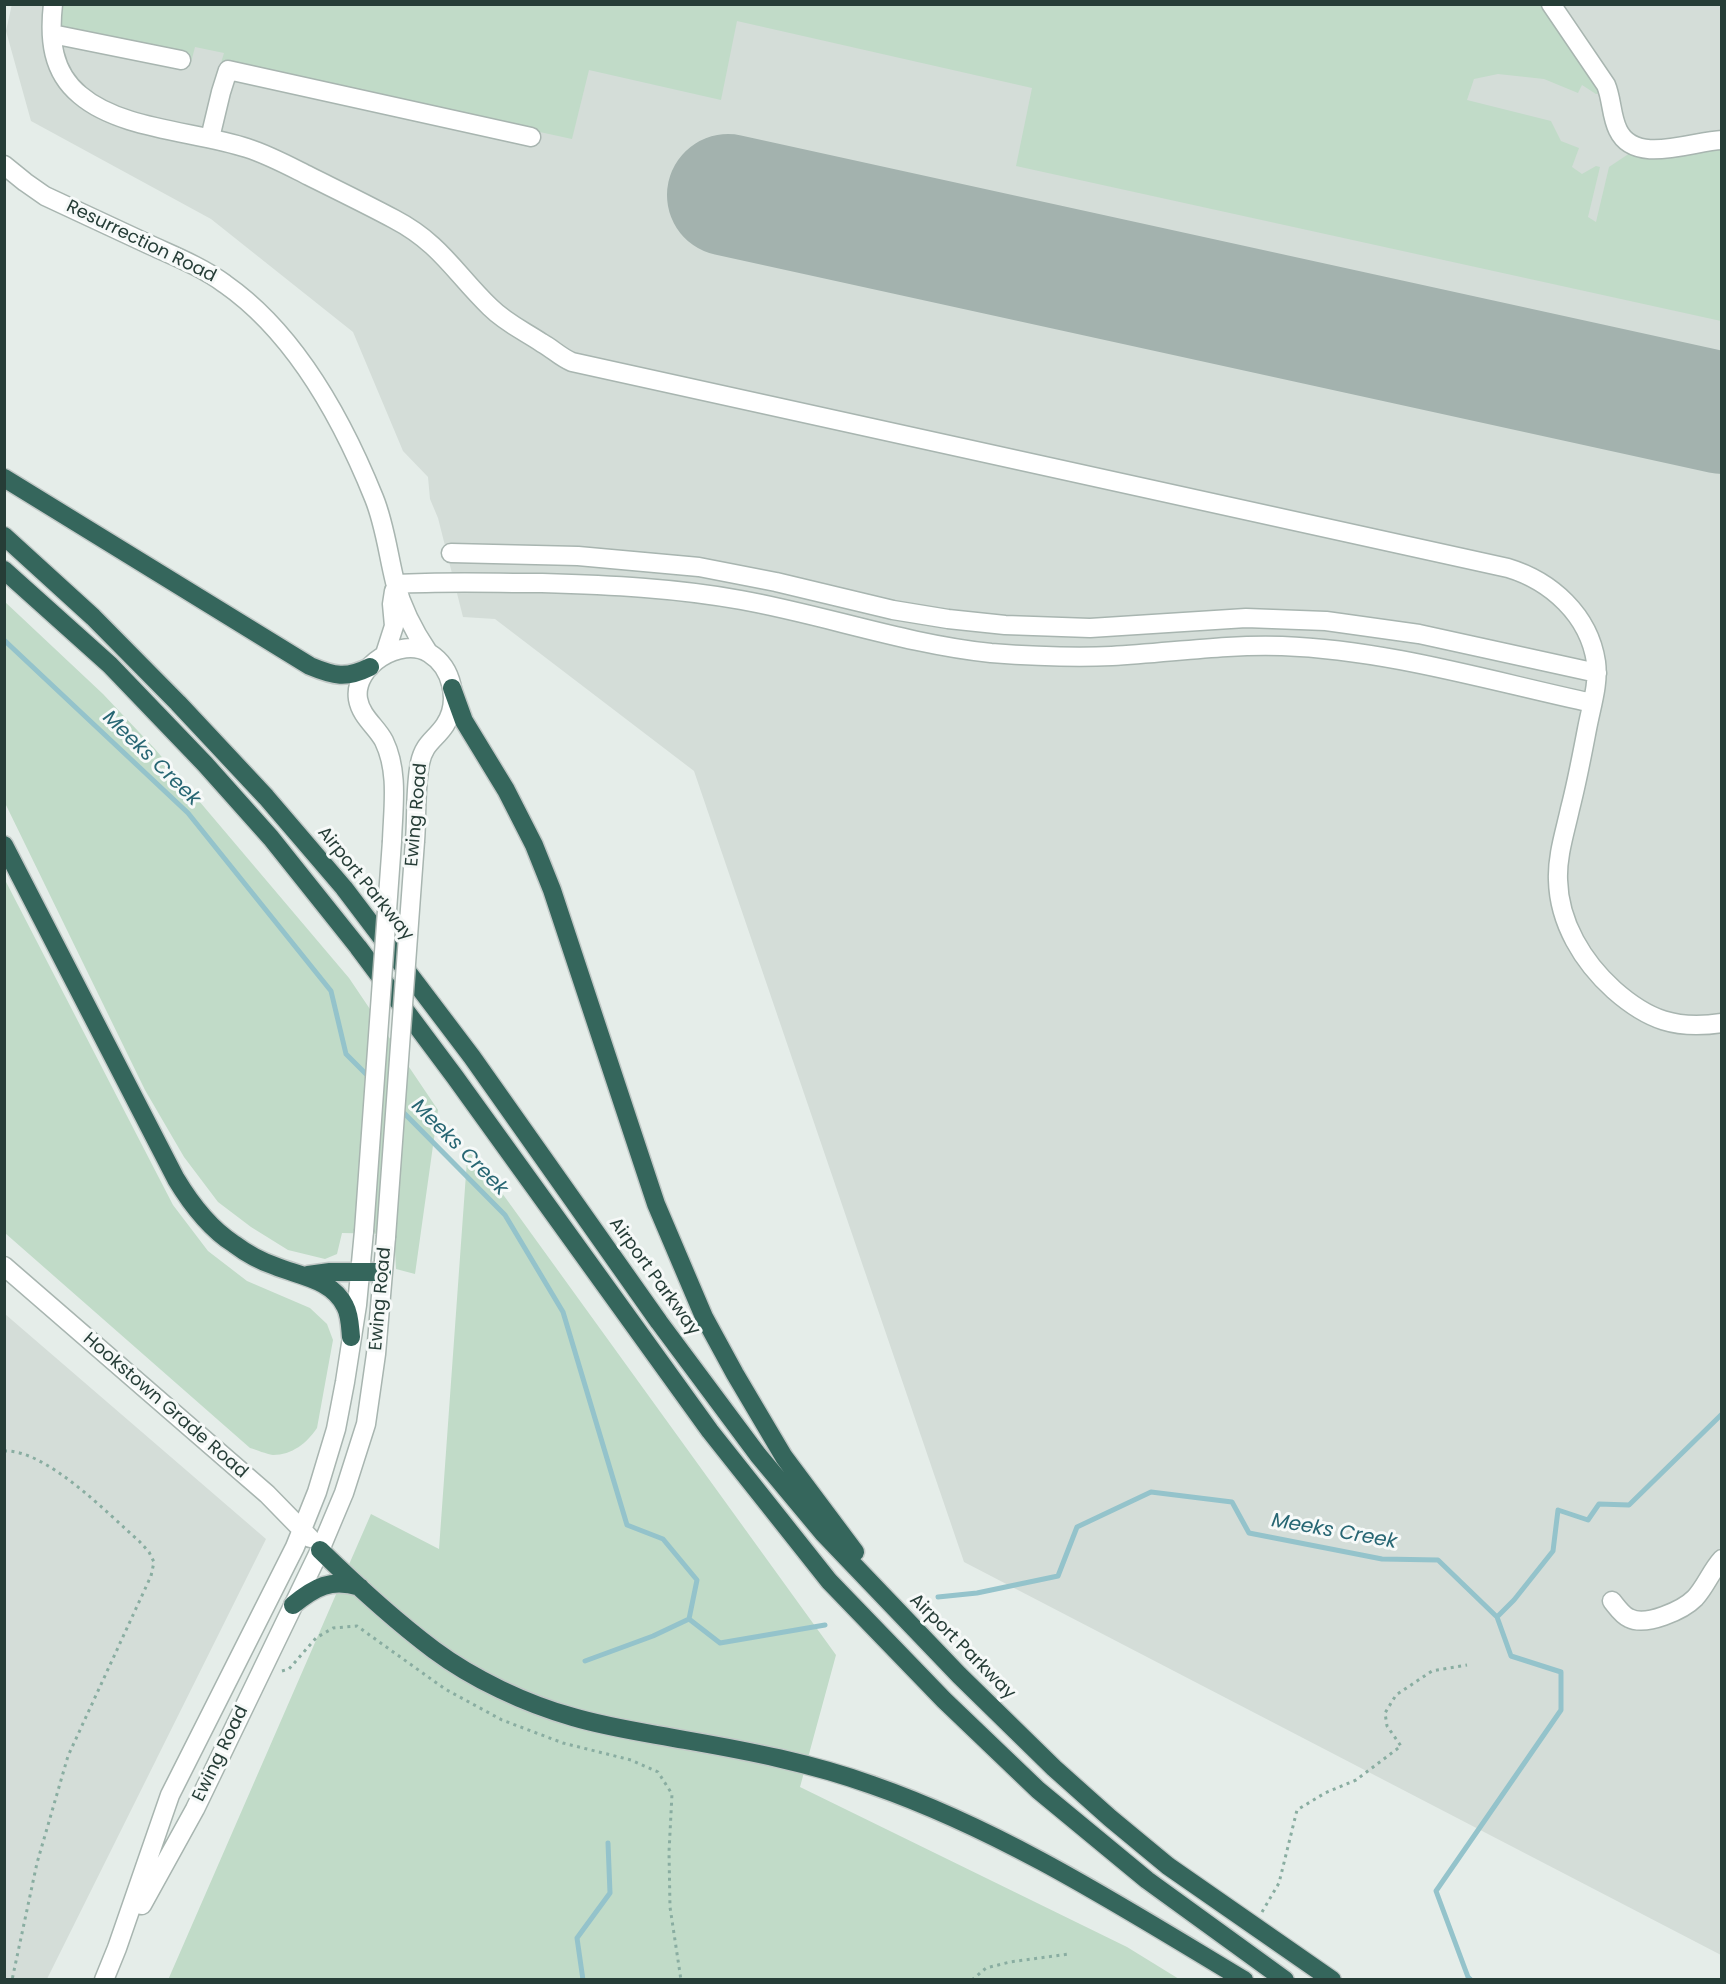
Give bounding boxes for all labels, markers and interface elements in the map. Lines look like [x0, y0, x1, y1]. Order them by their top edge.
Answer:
street label: Resurrection Road [62, 196, 220, 288]
water label: Meeks Creek [97, 706, 205, 812]
street label: Ewing Road [402, 762, 432, 868]
street label: Airport Parkway [312, 823, 418, 945]
water label: Meeks Creek [406, 1095, 512, 1201]
street label: Airport Parkway [604, 1214, 704, 1340]
street label: Ewing Road [366, 1246, 396, 1352]
street label: Hookstown Grade Road [78, 1329, 252, 1483]
water label: Meeks Creek [1270, 1509, 1398, 1555]
street label: Airport Parkway [905, 1590, 1019, 1704]
street label: Ewing Road [189, 1703, 253, 1805]

